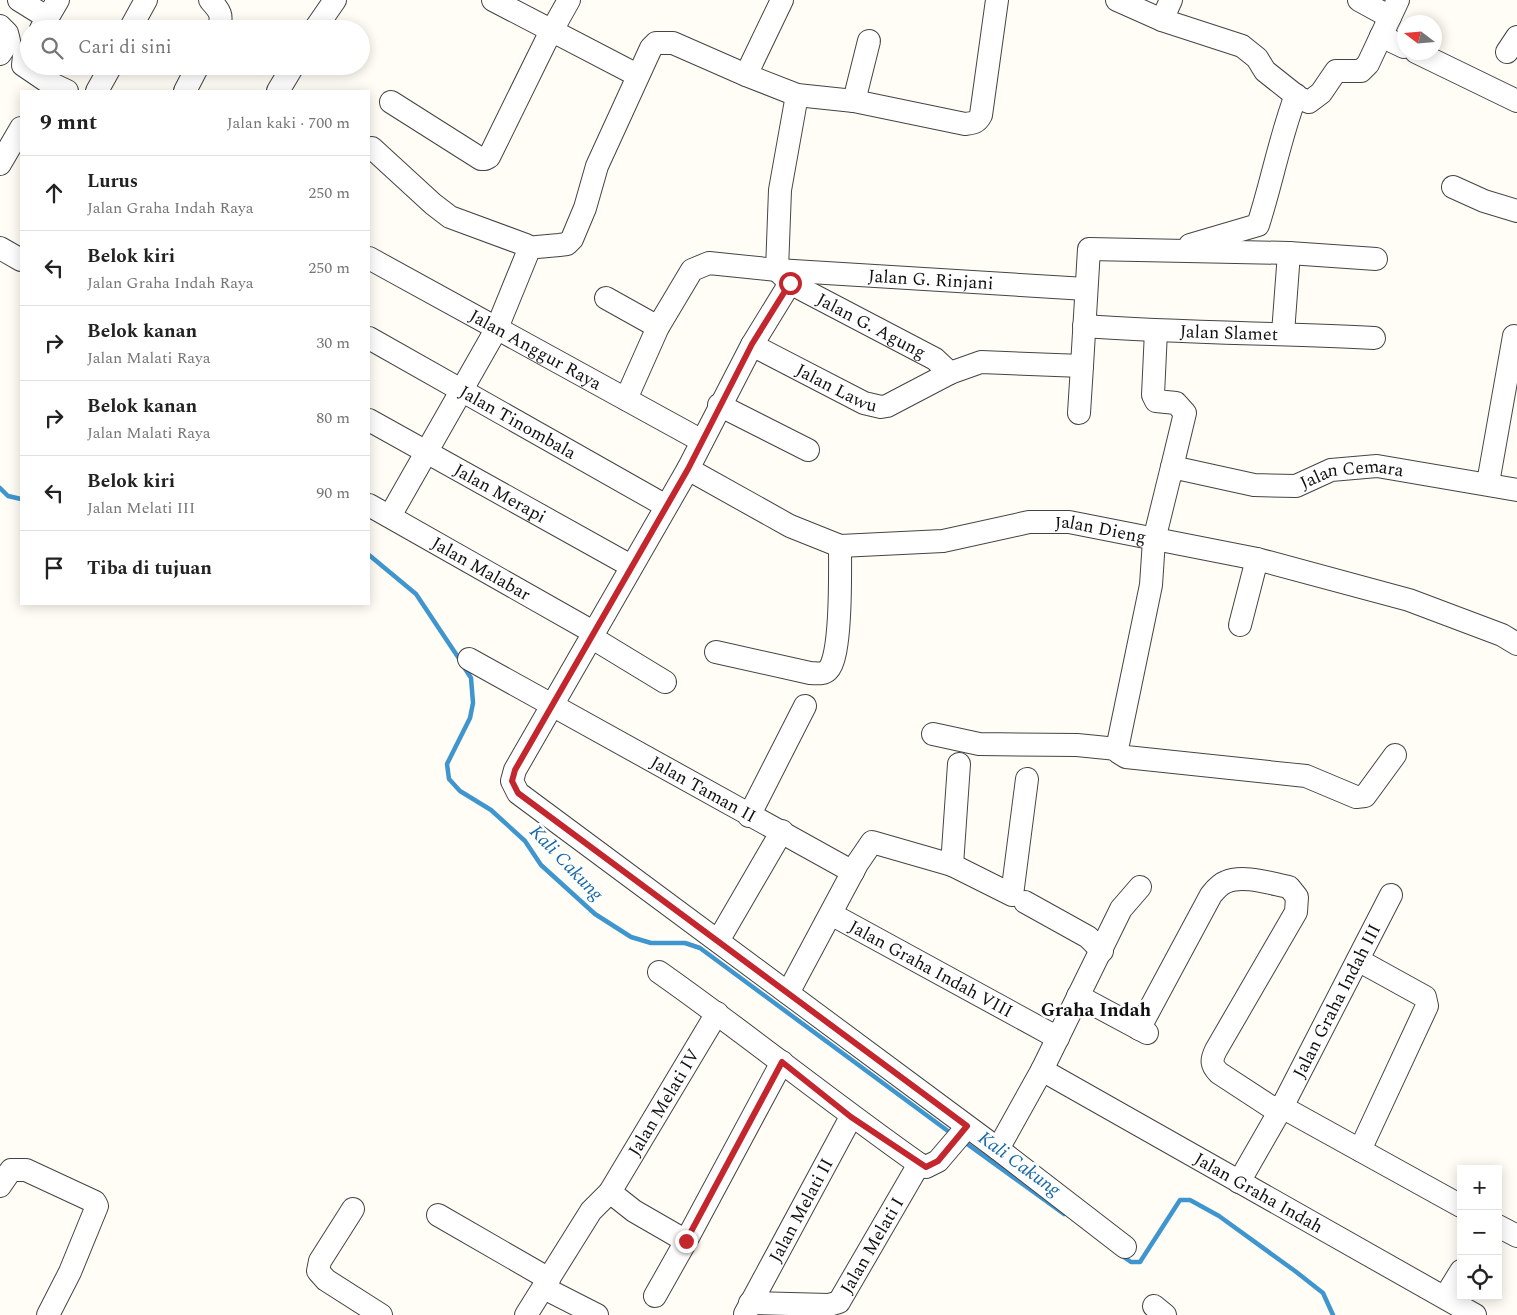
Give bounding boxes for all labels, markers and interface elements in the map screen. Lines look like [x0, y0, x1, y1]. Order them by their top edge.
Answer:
north arrow [1397, 15, 1442, 60]
search box [20, 20, 370, 75]
text: Cari di sini [78, 33, 172, 62]
icon: search [38, 34, 66, 62]
text: 9 mnt [40, 107, 97, 139]
text: Jalan kaki · 700 m [227, 111, 350, 135]
text: Lurus [87, 167, 138, 196]
icon: ahead [40, 179, 68, 207]
text: 250 m [308, 181, 350, 205]
text: Jalan Graha Indah Raya [87, 196, 253, 220]
text: Belok kiri [87, 242, 175, 271]
icon: left [40, 254, 68, 282]
text: 250 m [308, 256, 350, 280]
street label: Jalan G. Rinjani [867, 262, 994, 297]
text: Jalan Graha Indah Raya [87, 271, 253, 295]
route start [779, 272, 802, 295]
street label: Jalan G. Agung [812, 286, 931, 366]
street label: Jalan Anggur Raya [464, 302, 607, 397]
text: Belok kanan [87, 317, 197, 346]
street label: Jalan Slamet [1179, 318, 1279, 348]
icon: right [40, 329, 68, 357]
text: 30 m [316, 331, 350, 355]
text: Jalan Malati Raya [87, 346, 211, 370]
street label: Jalan Lawu [791, 356, 880, 419]
street label: Jalan Tinombala [454, 378, 581, 466]
text: Belok kanan [87, 392, 197, 421]
icon: right [40, 404, 68, 432]
text: 80 m [316, 406, 350, 430]
text: Jalan Malati Raya [87, 421, 211, 445]
street label: Jalan Cemara [1295, 452, 1406, 496]
street label: Jalan Merapi [449, 456, 551, 530]
text: Belok kiri [87, 467, 175, 496]
icon: left [40, 479, 68, 507]
text: 90 m [316, 481, 350, 505]
text: Jalan Melati III [87, 496, 195, 520]
street label: Jalan Dieng [1055, 509, 1149, 550]
street label: Jalan Malabar [427, 530, 536, 608]
icon: arrive [40, 554, 68, 582]
text: Tiba di tujuan [87, 554, 212, 583]
street label: Jalan Taman II [645, 749, 761, 829]
water label: Kali Cakung [522, 818, 610, 908]
street label: Jalan Graha Indah VIII [844, 913, 1018, 1025]
street label: Jalan Graha Indah III [1286, 919, 1388, 1083]
district label: Graha Indah [1041, 996, 1152, 1025]
street label: Jalan Melati IV [621, 1043, 706, 1161]
water label: Kali Cakung [972, 1124, 1067, 1204]
street label: Jalan Graha Indah [1189, 1145, 1328, 1240]
street label: Jalan Melati II [762, 1153, 840, 1267]
map controls [1457, 1165, 1502, 1300]
button: + [1457, 1165, 1502, 1210]
street label: Jalan Melati I [833, 1192, 911, 1299]
button: − [1457, 1210, 1502, 1255]
route end [675, 1230, 698, 1253]
button: locate [1457, 1255, 1502, 1300]

